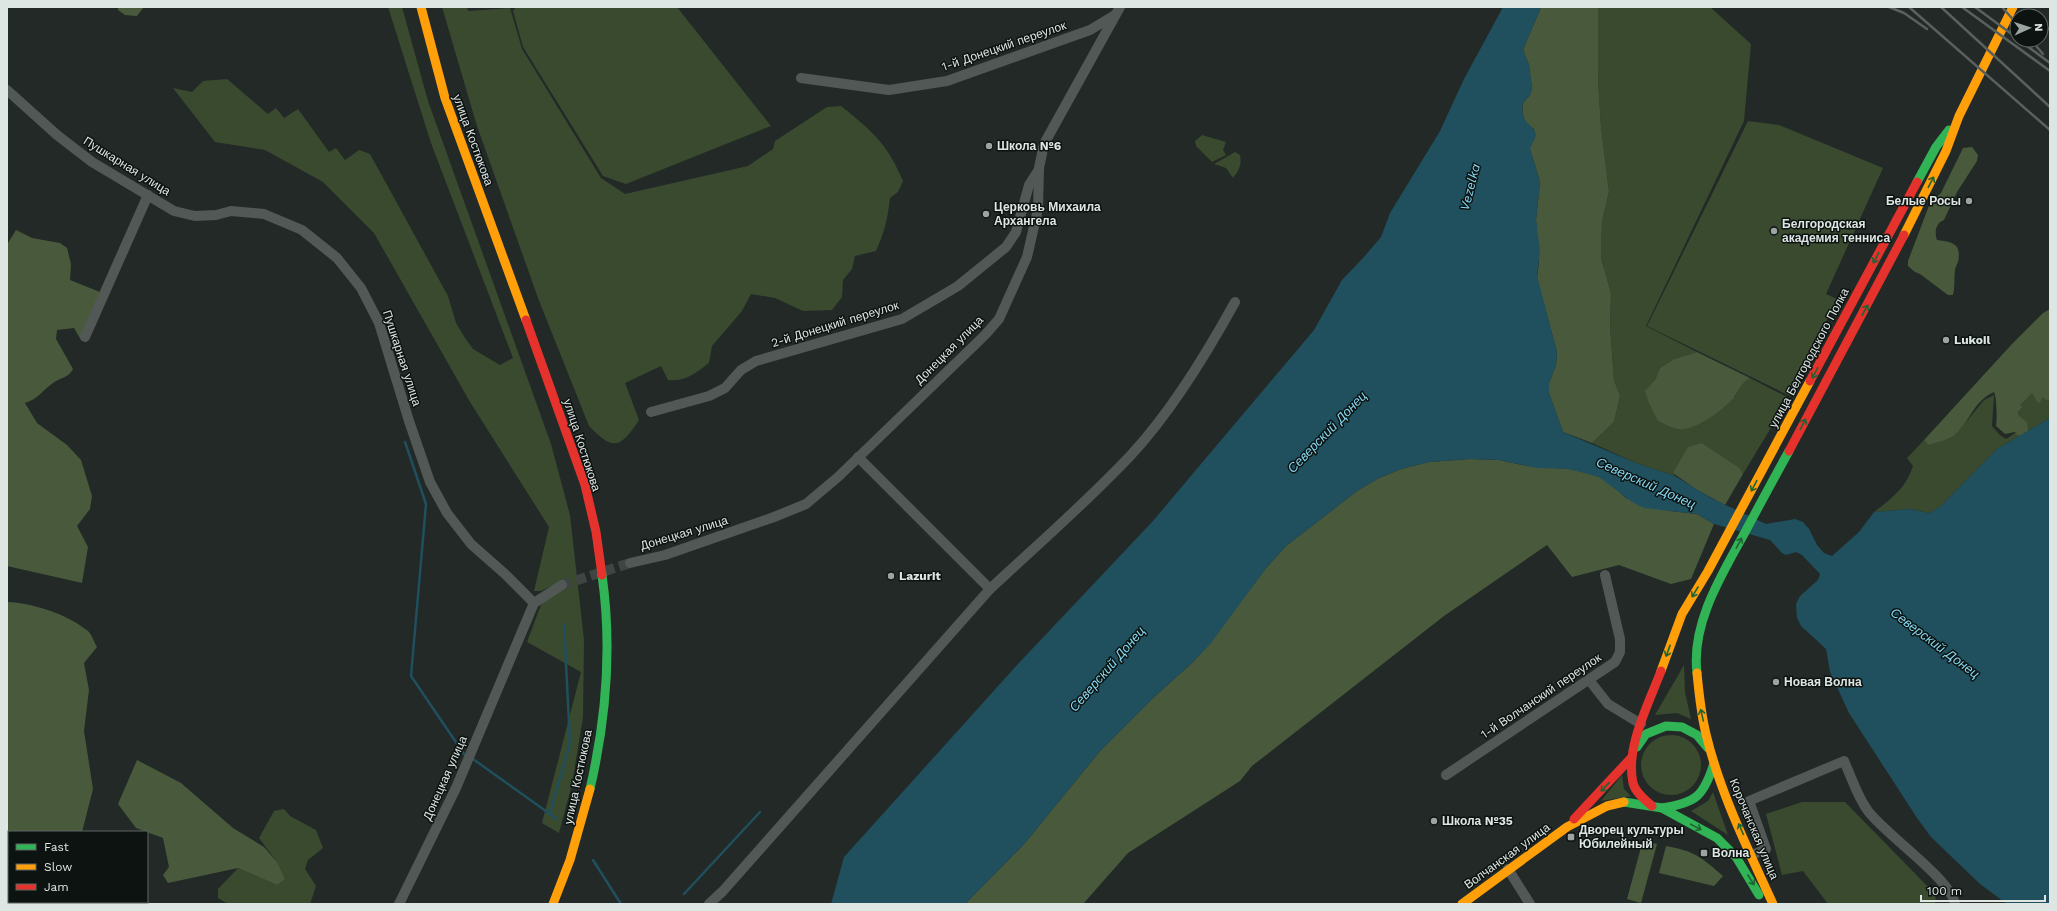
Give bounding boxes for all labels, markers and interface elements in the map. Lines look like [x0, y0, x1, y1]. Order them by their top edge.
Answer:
north arrow [2009, 8, 2049, 48]
street label: 1-й Донецкий переулок [940, 18, 1069, 74]
text: N [2032, 23, 2045, 32]
street label: улица Костюкова [450, 92, 496, 188]
street label: Пушкарная улица [81, 134, 173, 199]
place label: Школа №6 [997, 139, 1061, 153]
marker: Школа №6 [984, 141, 994, 151]
water label: Vezelka [1457, 162, 1483, 212]
one-way arrow [1928, 176, 1935, 188]
place label: Белые Росы [1886, 194, 1961, 208]
marker: Белые Росы [1964, 196, 1974, 206]
place label: Церковь Михаила Архангела [994, 200, 1101, 228]
marker: Церковь Михаила Архангела [981, 209, 991, 219]
place label: Белгородская академия тенниса [1782, 217, 1890, 245]
marker: Белгородская академия тенниса [1769, 226, 1779, 236]
one-way arrow [1872, 252, 1880, 264]
street label: улица Белгородского Полка [1766, 285, 1852, 430]
street label: 2-й Донецкий переулок [769, 298, 901, 350]
one-way arrow [1862, 304, 1869, 316]
street label: Пушкарная улица [380, 308, 424, 408]
street label: Донецкая улица [912, 313, 986, 387]
place label: Lukoil [1954, 333, 1990, 347]
marker: Lukoil [1941, 335, 1951, 345]
one-way arrow [1810, 367, 1818, 379]
water label: Северский Донец [1284, 388, 1370, 476]
street label: улица Костюкова [560, 397, 604, 493]
one-way arrow [1800, 418, 1808, 430]
water label: Северский Донец [1594, 454, 1698, 512]
one-way arrow [1749, 480, 1757, 492]
street label: Донецкая улица [638, 513, 730, 553]
one-way arrow [1735, 537, 1743, 549]
place label: Lazurit [899, 569, 941, 583]
marker: Lazurit [886, 571, 896, 581]
one-way arrow [1690, 586, 1698, 598]
water label: Северский Донец [1888, 605, 1982, 681]
water label: Северский Донец [1066, 624, 1148, 714]
one-way arrow [1664, 644, 1672, 656]
street label: 1-й Волчанский переулок [1478, 650, 1604, 742]
place label: Новая Волна [1784, 675, 1862, 689]
marker: Новая Волна [1771, 677, 1781, 687]
one-way arrow [1698, 708, 1705, 721]
street label: улица Костюкова [561, 728, 595, 826]
street label: Донецкая улица [420, 733, 470, 822]
street label: Корочанская улица [1726, 777, 1782, 882]
one-way arrow [1600, 782, 1609, 792]
place label: Школа №35 [1442, 814, 1513, 828]
marker: Школа №35 [1429, 816, 1439, 826]
street label: Волчанская улица [1461, 820, 1553, 892]
place label: Дворец культуры Юбилейный [1579, 823, 1684, 851]
one-way arrow [1690, 824, 1702, 832]
one-way arrow [1737, 824, 1744, 836]
legend [8, 831, 148, 903]
marker: Дворец культуры Юбилейный [1566, 832, 1576, 842]
text: Fast [44, 840, 69, 854]
place label: Волна [1712, 846, 1750, 860]
marker: Волна [1699, 848, 1709, 858]
text: Slow [44, 860, 72, 874]
one-way arrow [1747, 874, 1755, 885]
scale bar [1921, 877, 2045, 903]
text: Jam [44, 880, 69, 894]
text: 100 m [1927, 884, 1962, 898]

